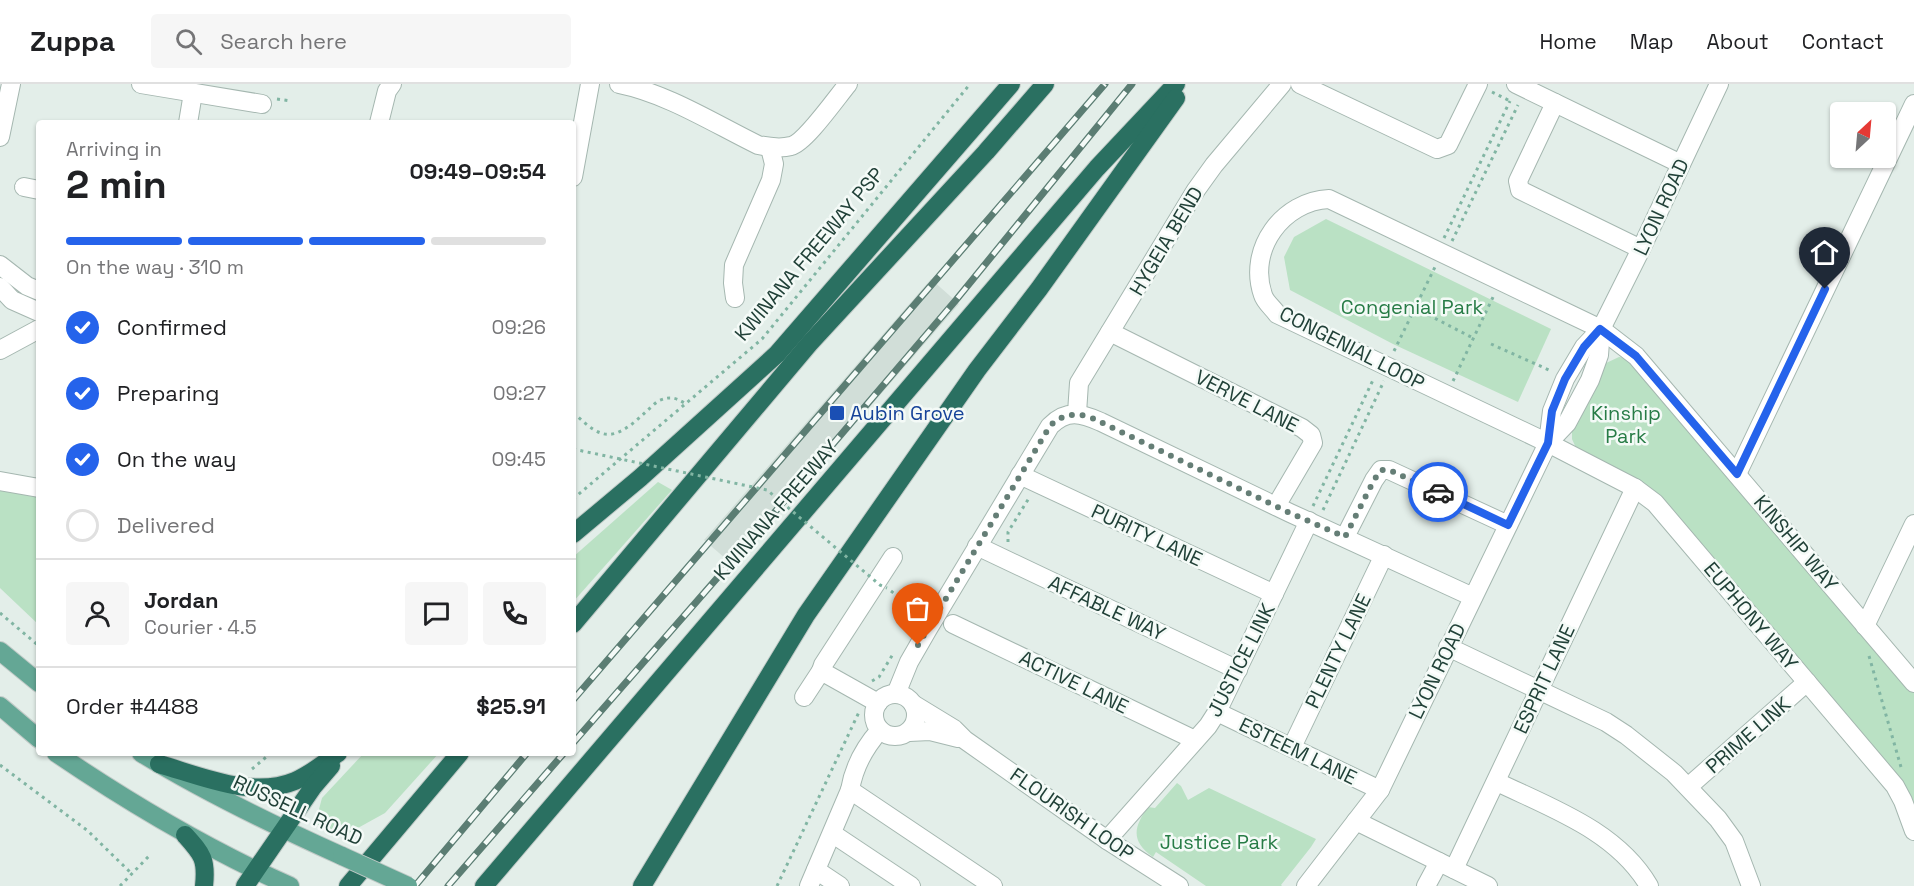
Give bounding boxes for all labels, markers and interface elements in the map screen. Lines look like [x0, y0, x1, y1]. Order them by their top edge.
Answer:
search box [151, 14, 571, 68]
text: Zuppa [30, 23, 115, 59]
icon: search [172, 25, 205, 58]
text: Search here [220, 27, 347, 55]
text: Home [1539, 28, 1597, 55]
text: Map [1630, 28, 1674, 55]
text: About [1707, 28, 1769, 55]
text: Contact [1802, 28, 1884, 55]
north arrow [1830, 102, 1896, 168]
map controls [1830, 102, 1896, 168]
text: Arriving in [66, 136, 162, 162]
street label: LYON ROAD [1627, 155, 1695, 259]
text: 09:49–09:54 [410, 157, 546, 185]
text: 2 min [66, 160, 167, 209]
street label: KWINANA FREEWAY PSP [729, 162, 889, 346]
street label: HYGEIA BEND [1123, 182, 1209, 300]
pin [1799, 227, 1850, 289]
icon: home [1808, 236, 1841, 269]
text: On the way · 310 m [66, 254, 244, 280]
park label: Congenial Park [1341, 294, 1483, 320]
street label: CONGENIAL LOOP [1275, 300, 1429, 396]
icon: check [66, 311, 99, 344]
text: Confirmed [117, 313, 227, 341]
text: 09:26 [492, 314, 546, 340]
street label: VERVE LANE [1191, 364, 1303, 438]
icon: check [66, 377, 99, 410]
text: Preparing [117, 379, 219, 407]
text: 09:27 [493, 380, 546, 406]
place label: Aubin Grove [850, 400, 965, 426]
park label: Kinship Park [1591, 400, 1661, 449]
marker: Aubin Grove [828, 404, 846, 422]
street label: KWINANA FREEWAY [708, 435, 844, 585]
icon: check [66, 443, 99, 476]
text: On the way [117, 445, 236, 473]
text: 09:45 [491, 446, 546, 472]
courier [1408, 462, 1468, 522]
icon: car [1422, 476, 1455, 509]
street label: KINSHIP WAY [1748, 489, 1844, 597]
street label: PURITY LANE [1087, 498, 1207, 572]
text: Delivered [117, 511, 215, 539]
street label: EUPHONY WAY [1698, 556, 1804, 676]
street label: AFFABLE WAY [1044, 569, 1170, 647]
button: person [66, 582, 129, 645]
button: chat [405, 582, 468, 645]
button: phone [483, 582, 546, 645]
pin [892, 583, 943, 645]
text: Jordan [144, 586, 219, 614]
street label: PLENTY LANE [1299, 589, 1377, 713]
icon: bag [901, 592, 934, 625]
street label: JUSTICE LINK [1201, 599, 1281, 721]
text: Courier · 4.5 [144, 614, 257, 640]
street label: LYON ROAD [1403, 619, 1471, 723]
street label: ESPRIT LANE [1507, 620, 1581, 738]
street label: ACTIVE LANE [1015, 644, 1133, 720]
street label: PRIME LINK [1700, 691, 1796, 779]
text: Order #4488 [66, 692, 199, 720]
text: $25.91 [476, 692, 546, 720]
street label: ESTEEM LANE [1235, 711, 1361, 791]
street label: FLOURISH LOOP [1005, 762, 1139, 866]
street label: RUSSELL ROAD [229, 769, 367, 851]
park label: Justice Park [1160, 829, 1279, 855]

